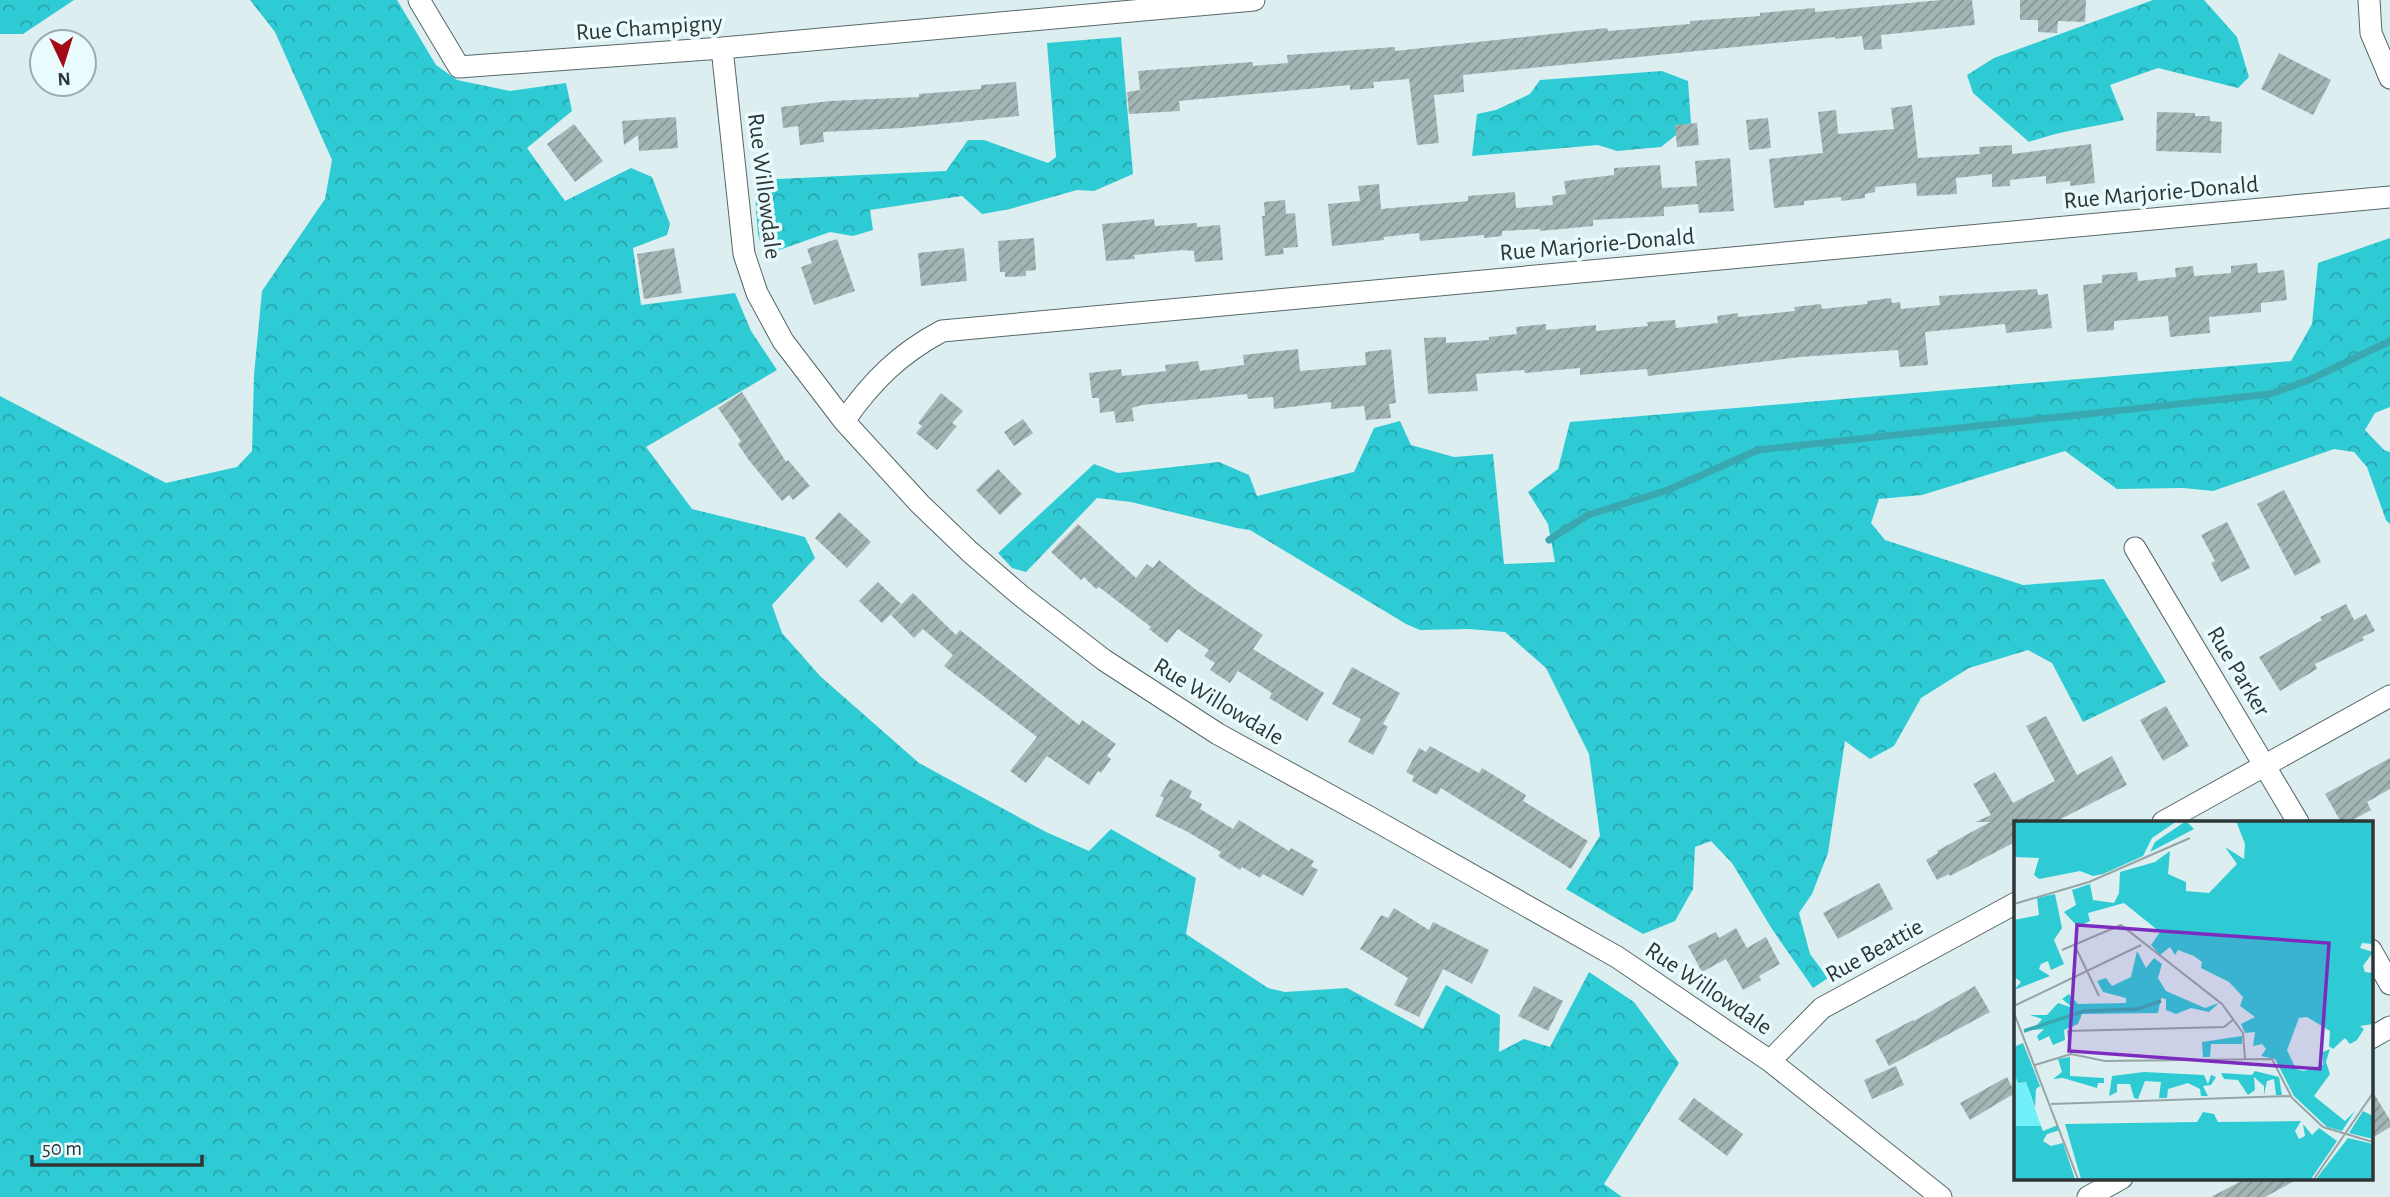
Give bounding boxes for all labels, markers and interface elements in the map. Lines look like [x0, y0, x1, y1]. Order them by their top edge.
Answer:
street label: Rue Champigny [575, 11, 723, 45]
north arrow [28, 28, 98, 98]
text: N [57, 69, 71, 88]
street label: Rue Willowdale [743, 112, 785, 261]
street label: Rue Marjorie-Donald [2063, 173, 2259, 213]
street label: Rue Marjorie-Donald [1499, 225, 1695, 265]
street label: Rue Parker [2202, 623, 2274, 721]
street label: Rue Willowdale [1149, 654, 1288, 750]
inset map [2014, 821, 2372, 1180]
street label: Rue Beattie [1822, 914, 1927, 987]
street label: Rue Willowdale [1641, 938, 1776, 1040]
scale bar [32, 1124, 201, 1168]
text: 50 m [42, 1138, 82, 1159]

